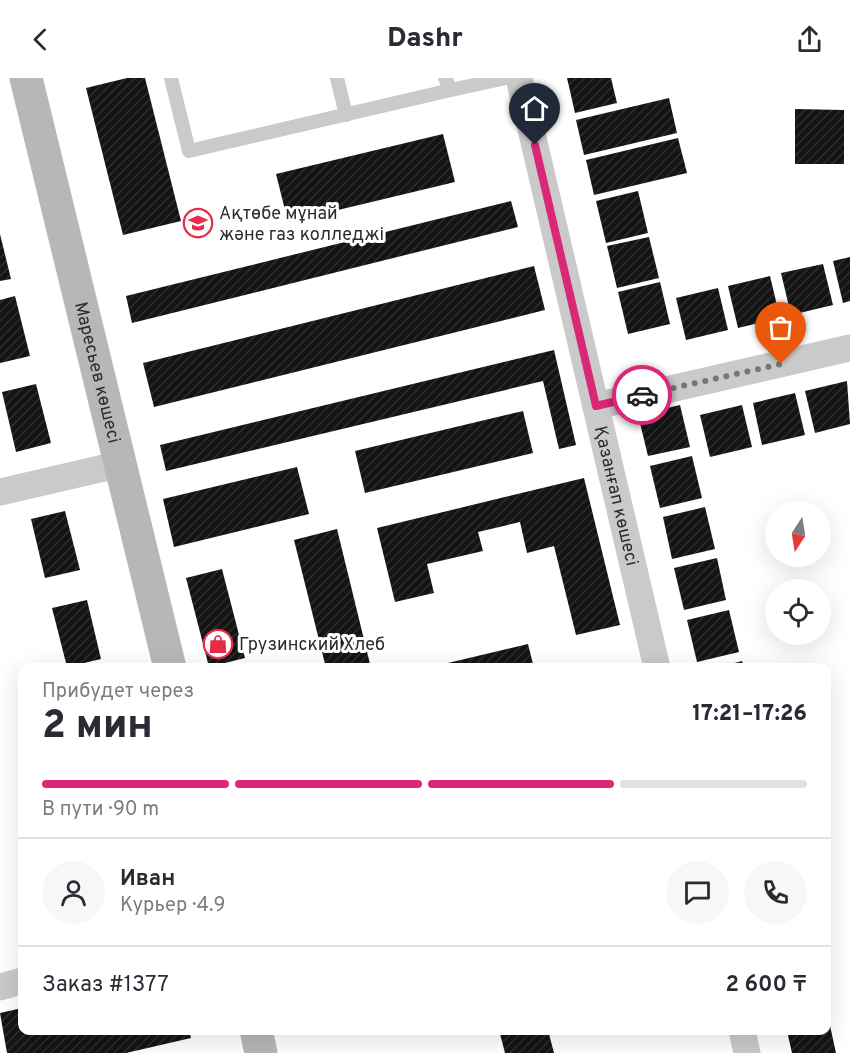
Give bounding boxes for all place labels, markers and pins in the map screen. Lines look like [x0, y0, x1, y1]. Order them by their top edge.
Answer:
pin [509, 83, 560, 145]
place label: Ақтөбе мұнай және газ колледжі [219, 203, 384, 247]
school or university icon: Ақтөбе мұнай және газ колледжі [182, 207, 214, 239]
pin [755, 302, 806, 364]
shop icon: Грузинский Хлеб [202, 628, 234, 660]
place label: Грузинский Хлеб [239, 634, 385, 657]

